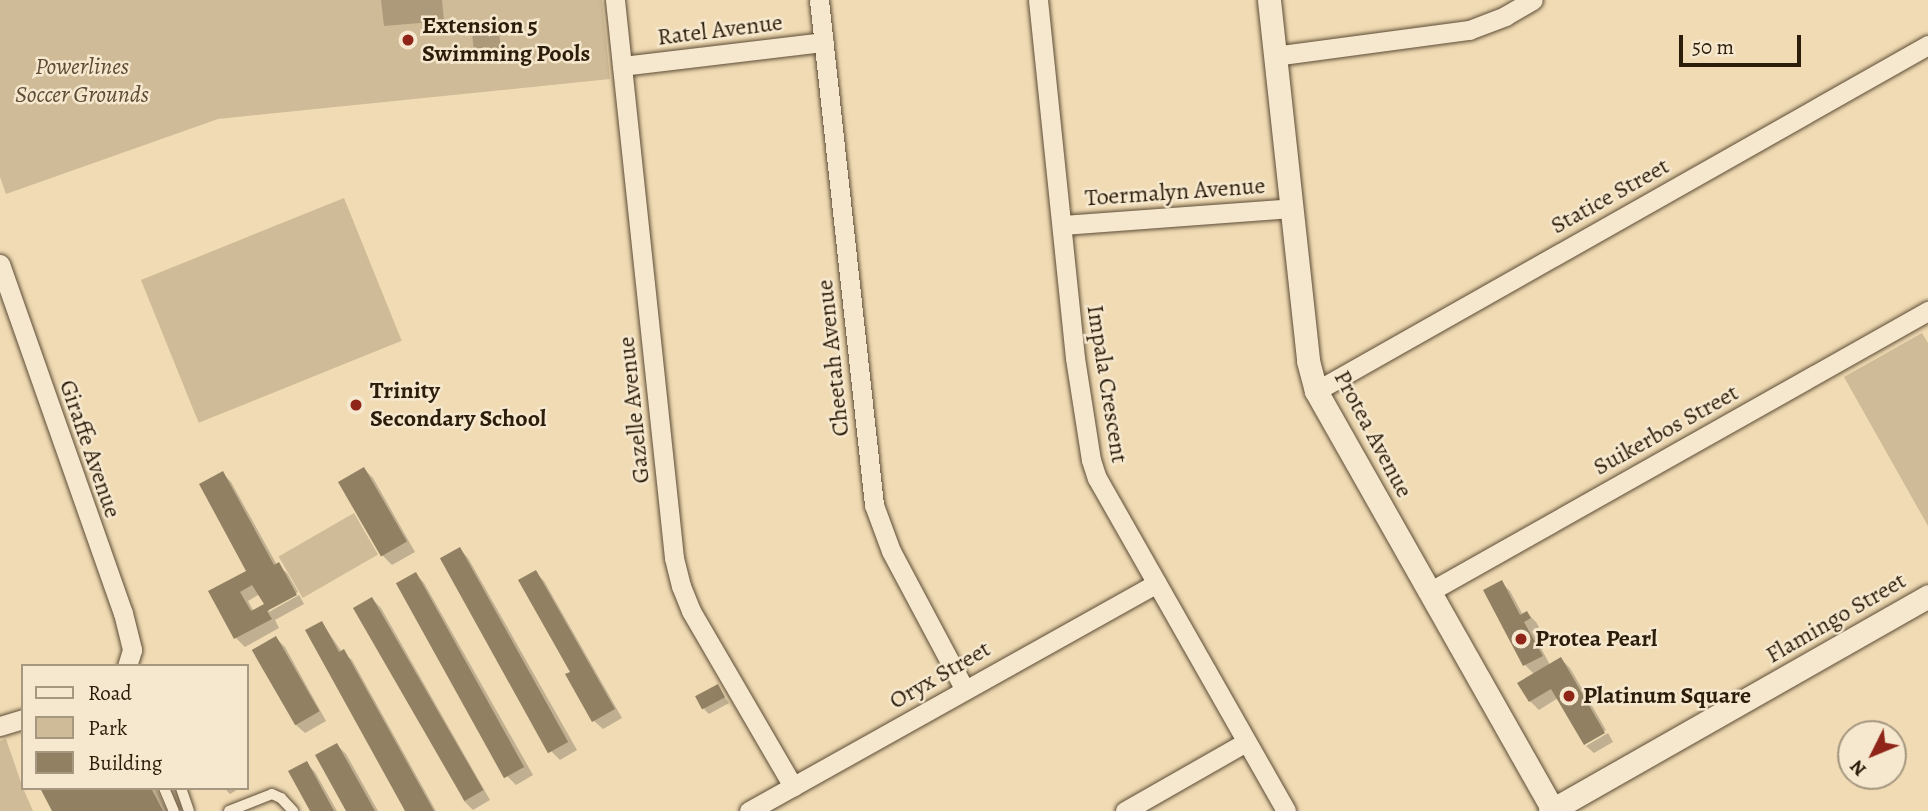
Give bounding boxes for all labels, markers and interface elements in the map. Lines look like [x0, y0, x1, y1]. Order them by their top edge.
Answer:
street label: Ratel Avenue [656, 8, 784, 52]
place label: Extension 5 Swimming Pools [422, 12, 590, 68]
scale bar [1683, 21, 1806, 65]
marker: Extension 5 Swimming Pools [400, 32, 416, 48]
text: 50 m [1692, 33, 1734, 61]
park label: Powerlines Soccer Grounds [15, 53, 149, 109]
street label: Statice Street [1546, 152, 1674, 240]
street label: Toermalyn Avenue [1084, 171, 1266, 213]
street label: Cheetah Avenue [810, 278, 856, 438]
street label: Impala Crescent [1080, 303, 1134, 465]
street label: Gazelle Avenue [612, 335, 656, 485]
street label: Protea Avenue [1327, 365, 1419, 503]
street label: Giraffe Avenue [53, 376, 127, 522]
place label: Trinity Secondary School [370, 377, 546, 433]
street label: Suikerbos Street [1588, 378, 1744, 482]
marker: Trinity Secondary School [348, 397, 364, 413]
street label: Flamingo Street [1761, 566, 1911, 670]
place label: Protea Pearl [1535, 625, 1657, 653]
marker: Protea Pearl [1513, 631, 1529, 647]
street label: Oryx Street [884, 635, 996, 715]
legend [21, 664, 248, 790]
text: Road [88, 679, 132, 707]
place label: Platinum Square [1583, 682, 1751, 710]
marker: Platinum Square [1561, 688, 1577, 704]
text: Park [88, 714, 127, 742]
north arrow [1837, 720, 1907, 790]
text: Building [88, 749, 162, 777]
text: N [1844, 754, 1872, 782]

